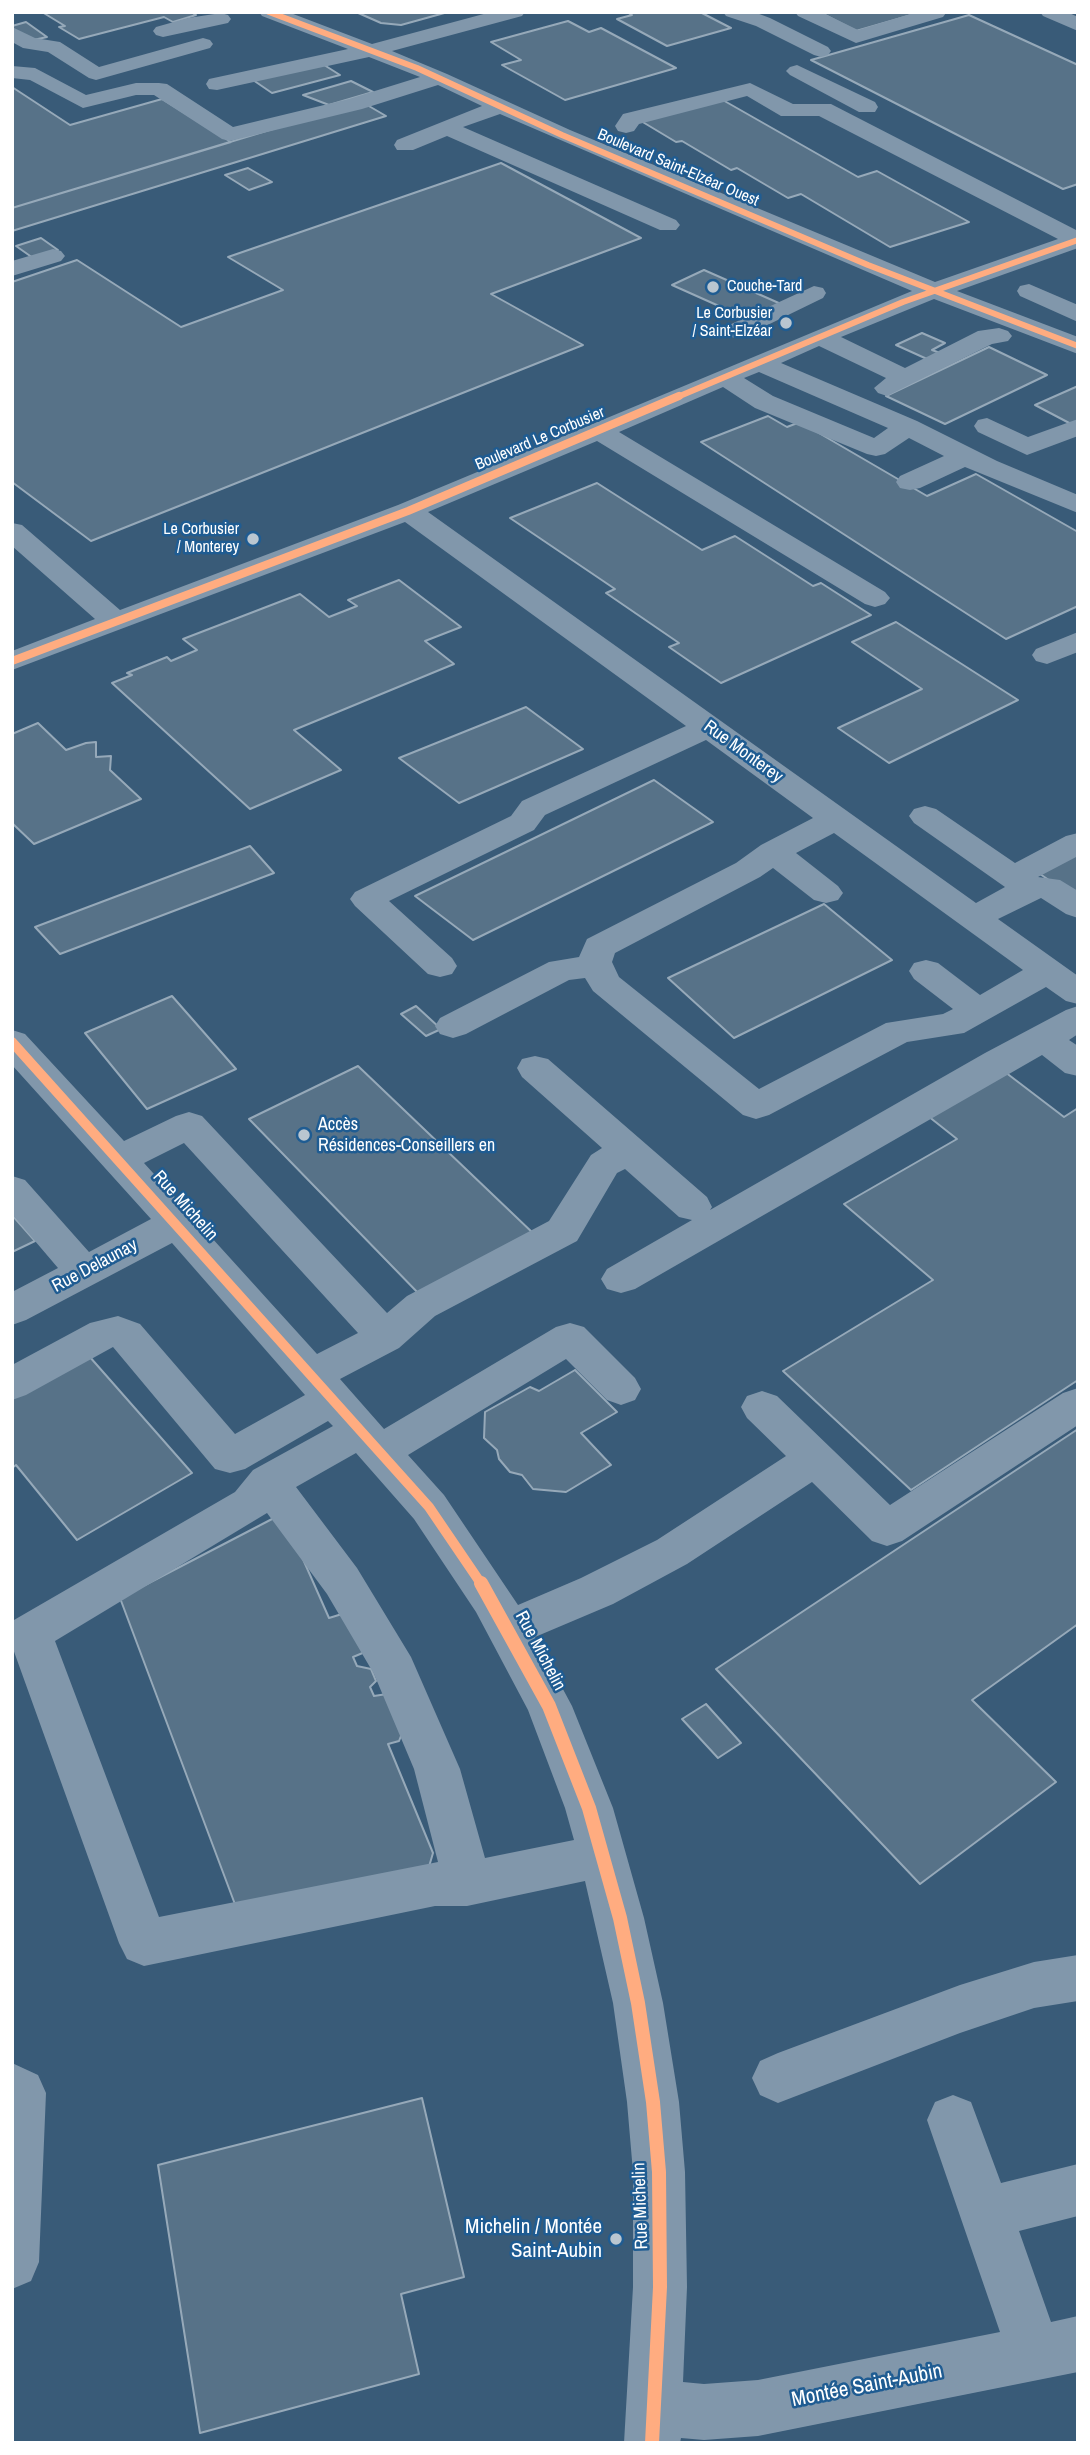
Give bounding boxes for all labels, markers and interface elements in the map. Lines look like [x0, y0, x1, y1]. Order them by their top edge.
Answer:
street label: Boulevard Saint-Elzéar Ouest [594, 125, 762, 211]
place label: Couche-Tard [727, 277, 802, 297]
marker: Couche-Tard [705, 279, 721, 295]
place label: Le Corbusier / Saint-Elzéar [693, 304, 772, 342]
marker: Le Corbusier / Saint-Elzéar [778, 315, 794, 331]
street label: Boulevard Le Corbusier [472, 403, 608, 475]
place label: Le Corbusier / Monterey [163, 520, 239, 558]
marker: Le Corbusier / Monterey [245, 531, 261, 547]
street label: Rue Monterey [699, 716, 787, 788]
place label: Accès Résidences-Conseillers en [318, 1114, 495, 1156]
marker: Accès Résidences-Conseillers en [296, 1127, 312, 1143]
street label: Rue Michelin [148, 1166, 222, 1246]
street label: Rue Delaunay [49, 1235, 141, 1297]
street label: Rue Michelin [510, 1608, 570, 1694]
street label: Rue Michelin [629, 2162, 653, 2250]
place label: Michelin / Montée Saint-Aubin [465, 2214, 602, 2264]
marker: Michelin / Montée Saint-Aubin [608, 2231, 624, 2247]
street label: Montée Saint-Aubin [789, 2359, 945, 2413]

